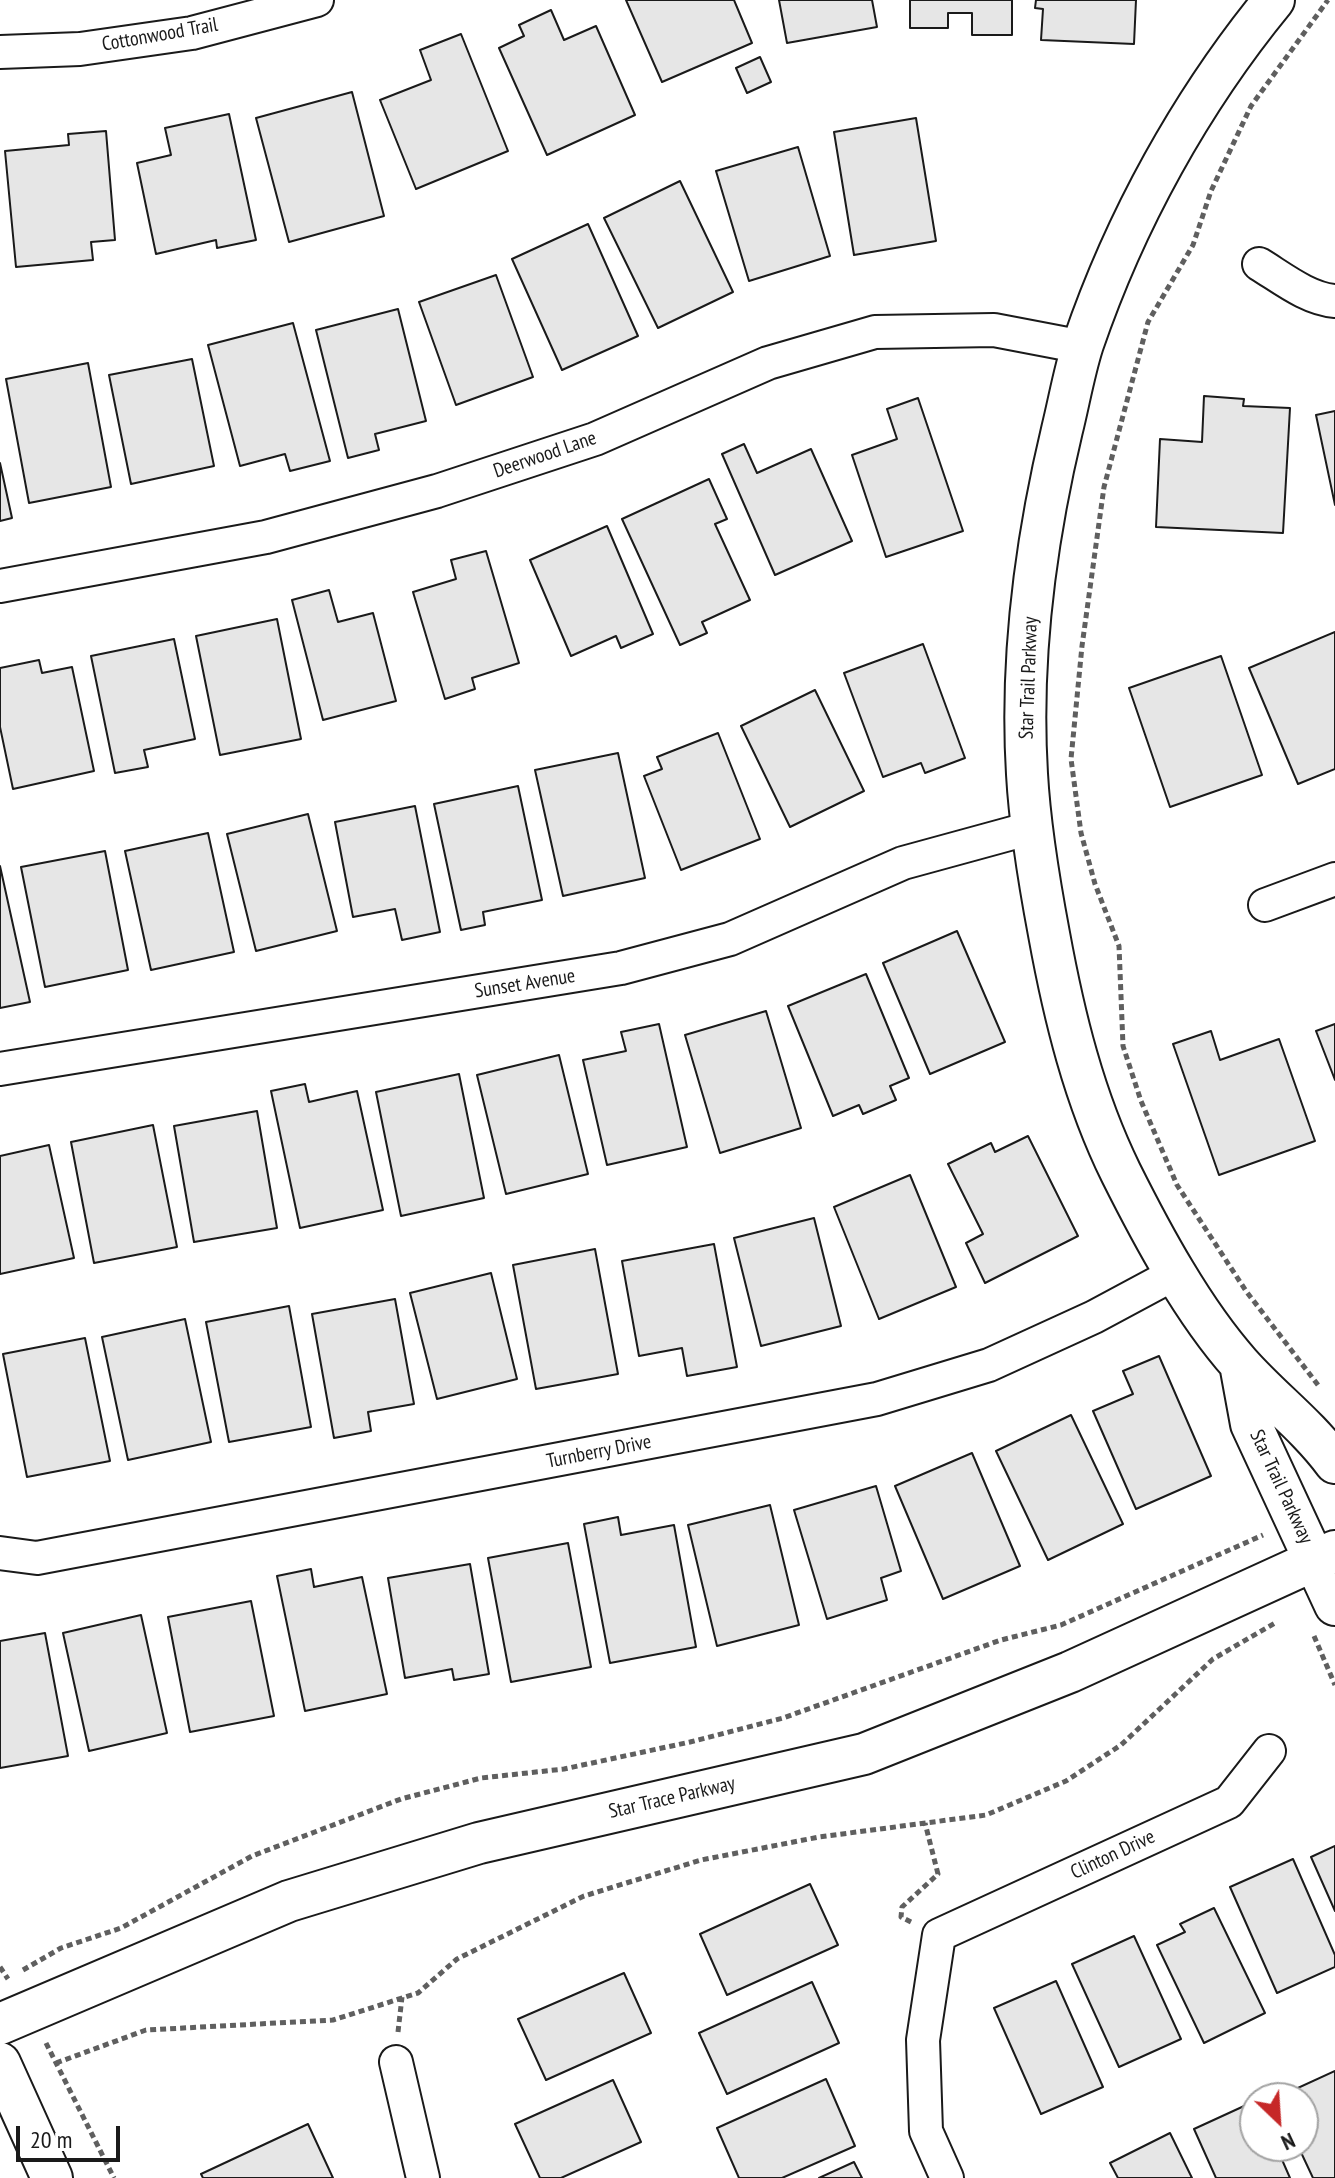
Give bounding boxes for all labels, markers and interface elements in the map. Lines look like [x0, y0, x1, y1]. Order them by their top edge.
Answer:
street label: Cottonwood Trail [100, 13, 220, 57]
street label: Deerwood Lane [490, 426, 600, 484]
street label: Star Trail Parkway [1015, 616, 1043, 740]
street label: Sunset Avenue [473, 964, 577, 1004]
street label: Star Trail Parkway [1244, 1426, 1318, 1548]
street label: Turnberry Drive [545, 1430, 653, 1474]
street label: Star Trace Parkway [607, 1772, 737, 1824]
street label: Clinton Drive [1067, 1825, 1159, 1885]
north arrow [1239, 2082, 1319, 2162]
scale bar [20, 2110, 124, 2160]
text: 20 m [30, 2124, 72, 2155]
text: N [1277, 2127, 1300, 2157]

